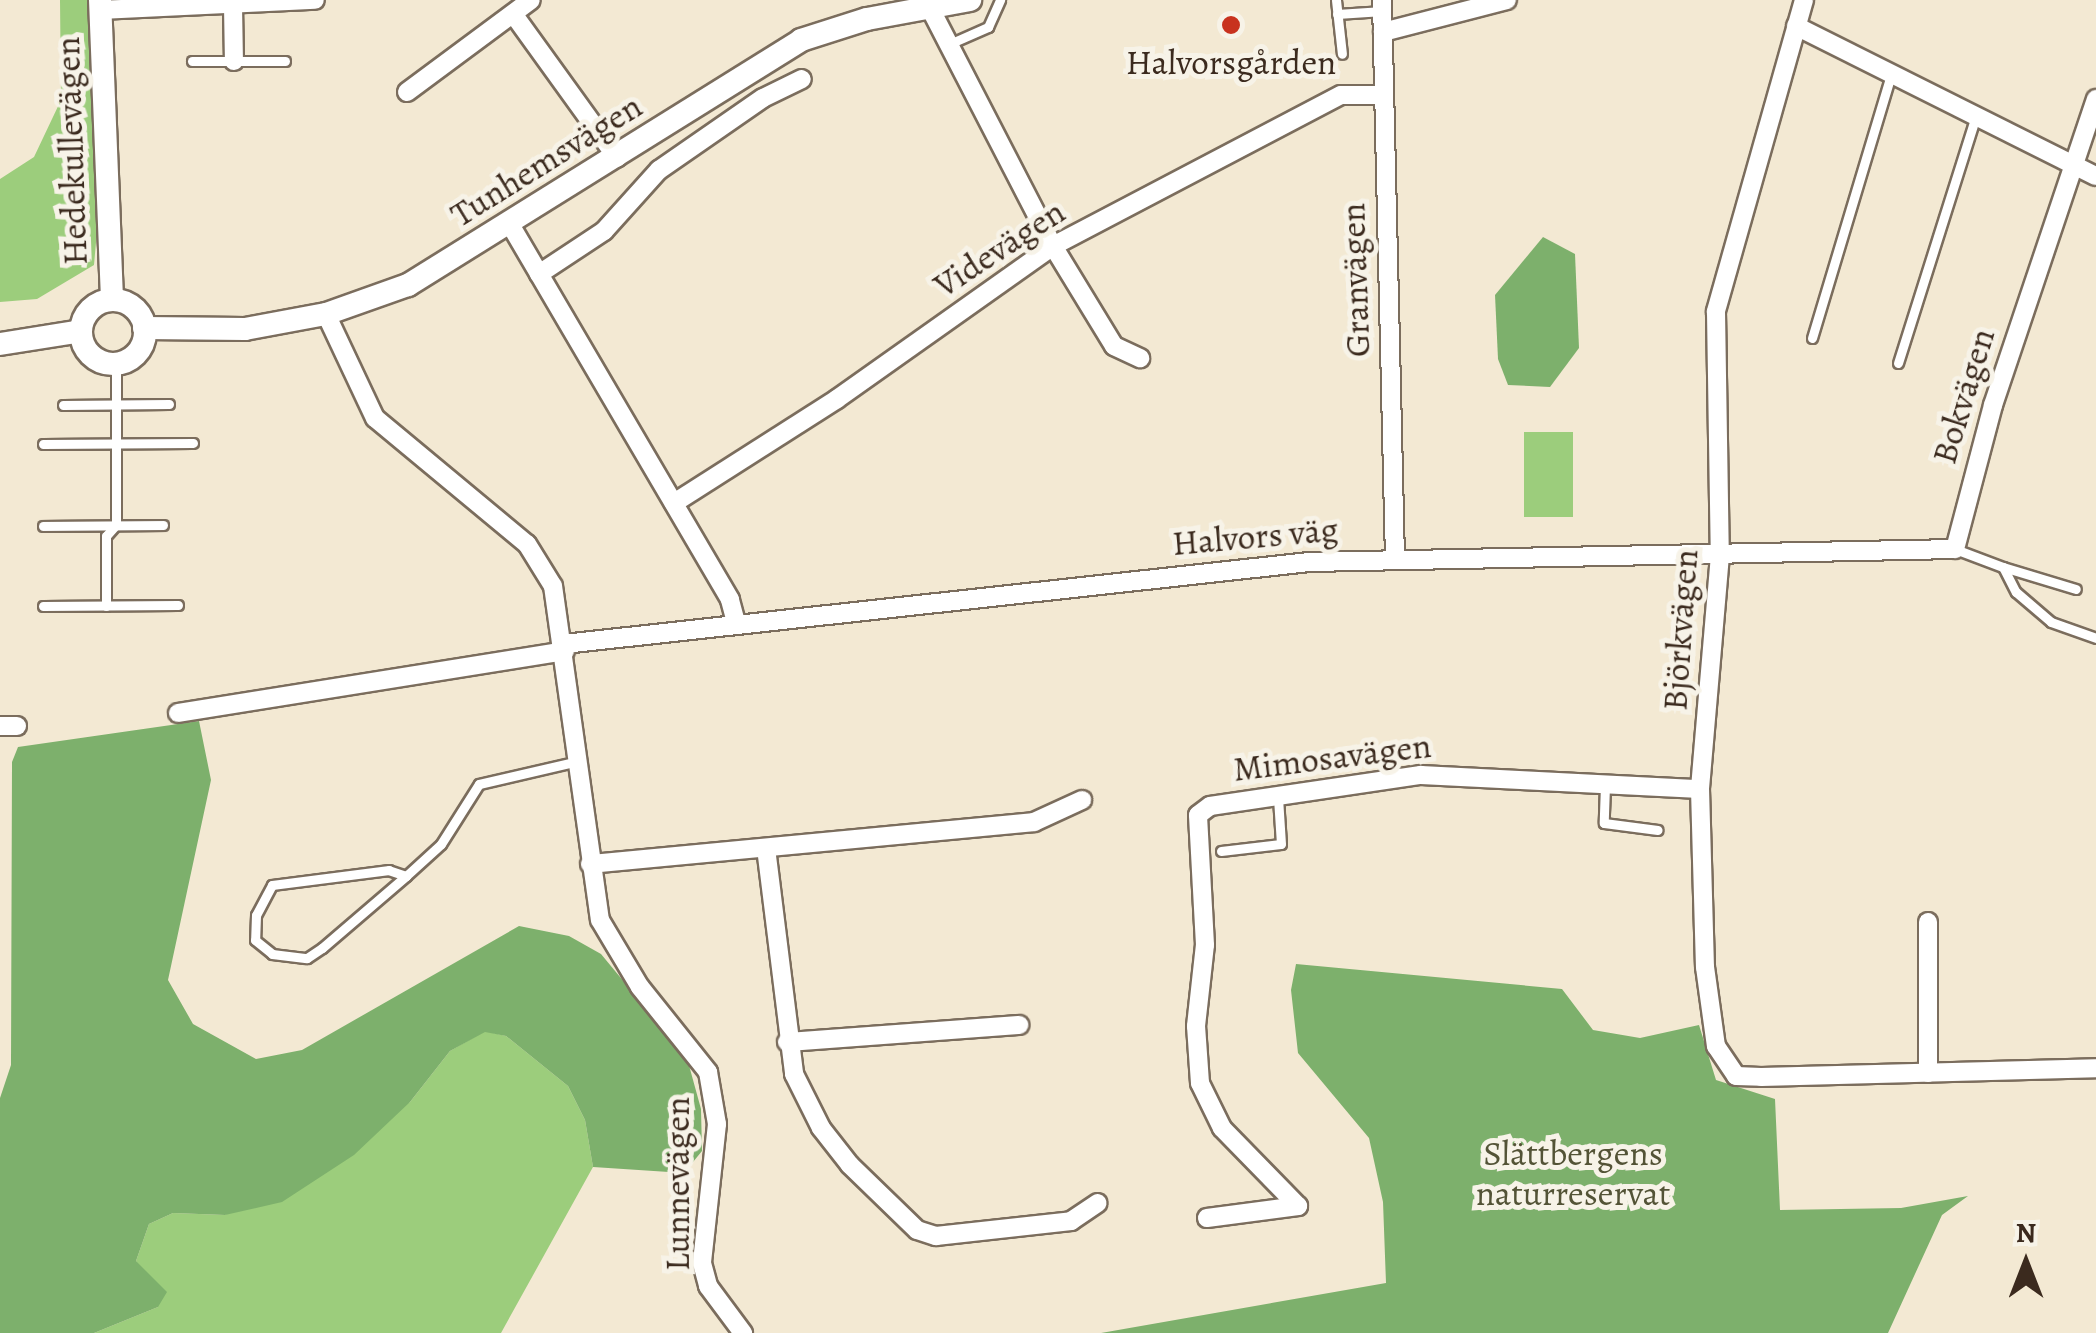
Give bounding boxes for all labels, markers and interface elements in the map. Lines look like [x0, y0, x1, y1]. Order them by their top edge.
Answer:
marker: Halvorsgården [1220, 14, 1242, 36]
street label: Hedekullevägen [46, 36, 96, 266]
place label: Halvorsgården [1126, 41, 1336, 83]
street label: Tunhemsvägen [443, 85, 649, 235]
street label: Videvägen [925, 190, 1073, 306]
street label: Granvägen [1331, 202, 1379, 358]
street label: Bokvägen [1923, 323, 2003, 469]
street label: Halvors väg [1170, 508, 1340, 564]
street label: Björkvägen [1653, 548, 1707, 712]
street label: Mimosavägen [1231, 724, 1433, 790]
street label: Lunnevägen [656, 1097, 698, 1271]
park label: Slättbergens naturreservat [1476, 1132, 1670, 1214]
north arrow [1976, 1213, 2076, 1313]
text: N [2016, 1214, 2036, 1252]

